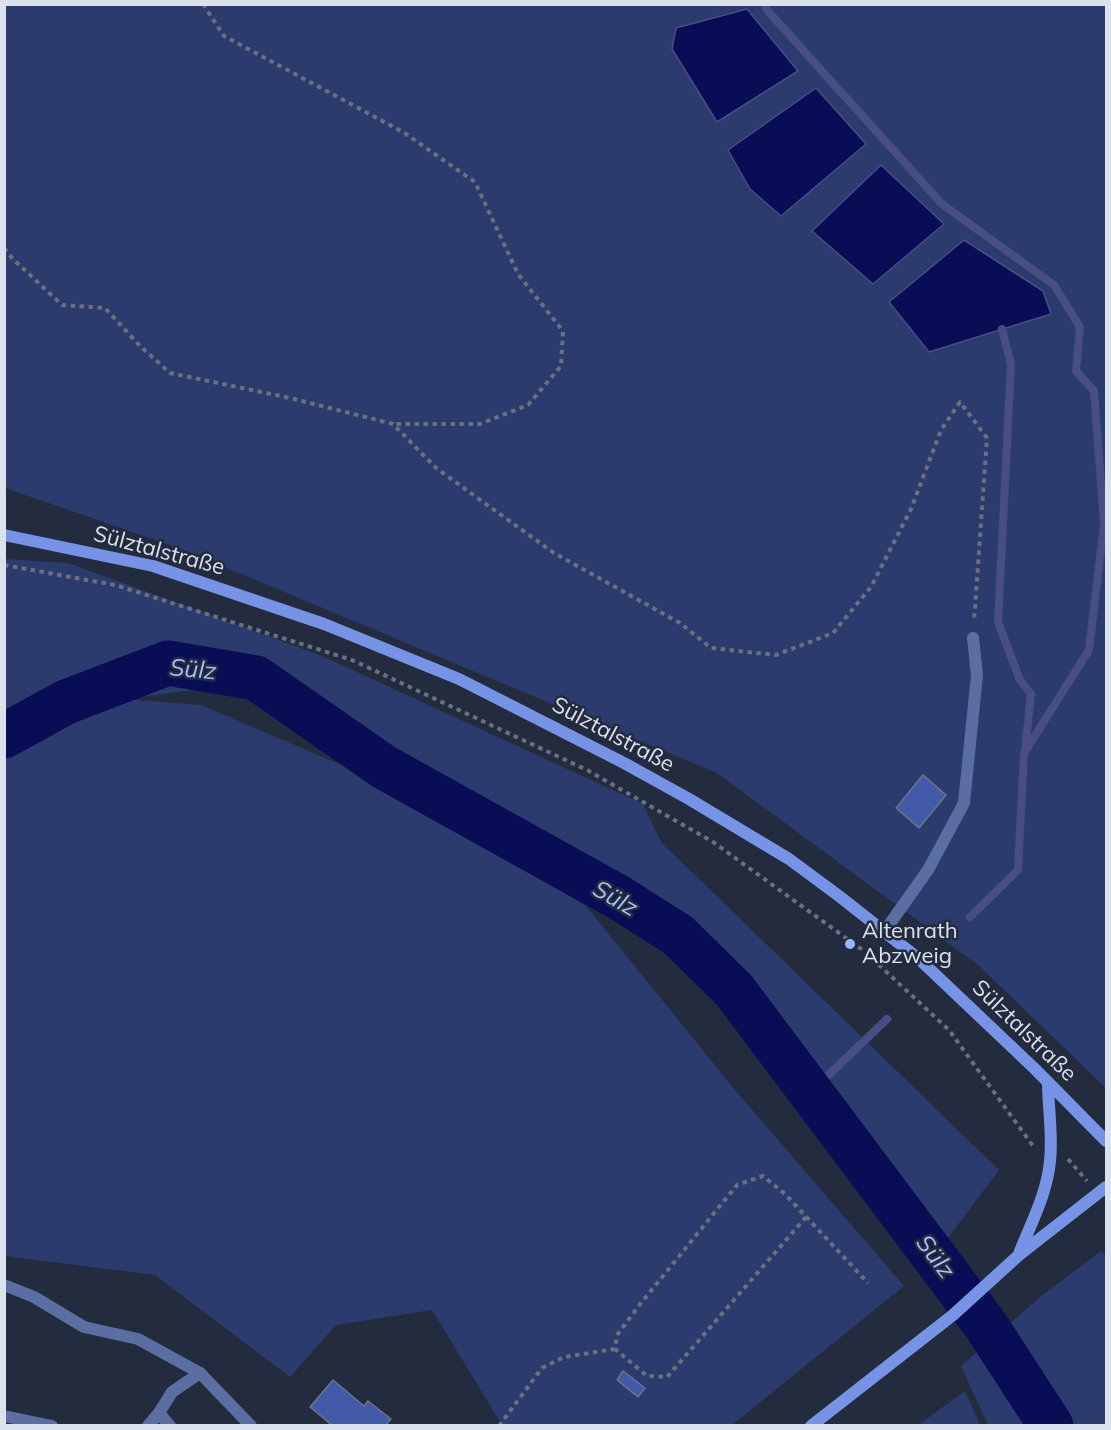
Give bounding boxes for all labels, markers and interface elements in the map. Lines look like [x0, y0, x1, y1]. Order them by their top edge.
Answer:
street label: Sülztalstraße [91, 521, 227, 581]
water label: Sülz [168, 654, 218, 686]
street label: Sülztalstraße [547, 692, 679, 778]
water label: Sülz [587, 875, 643, 923]
place label: Altenrath Abzweig [862, 918, 958, 969]
marker: Altenrath Abzweig [843, 937, 857, 951]
street label: Sülztalstraße [966, 975, 1082, 1087]
water label: Sülz [909, 1230, 961, 1284]

